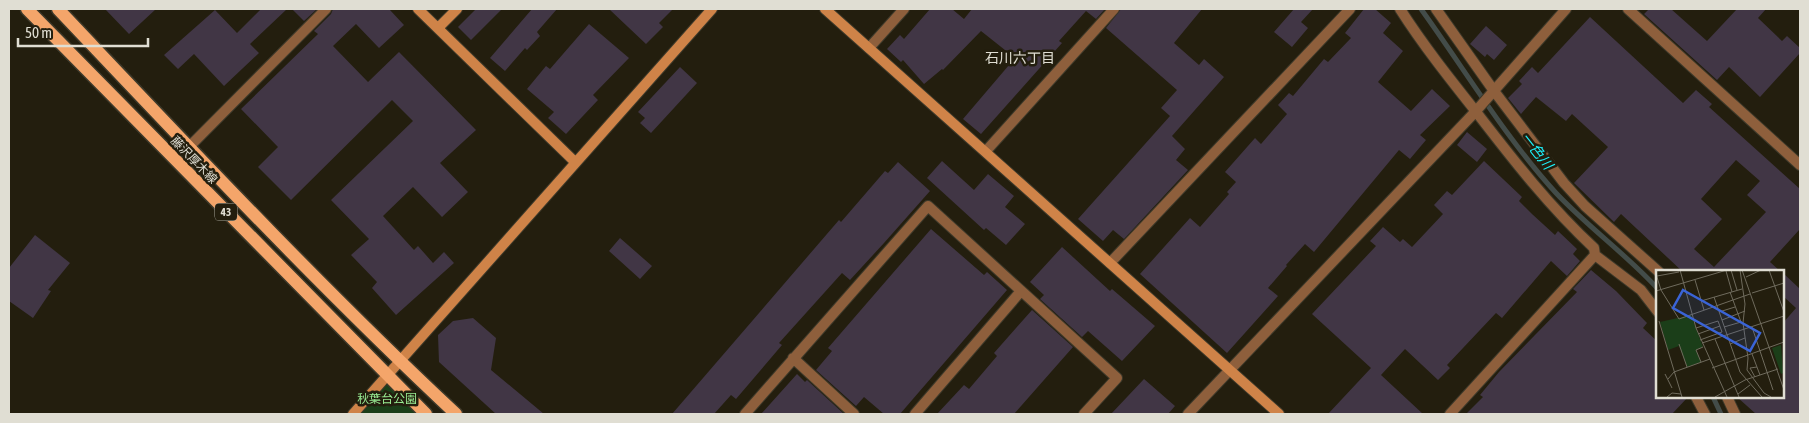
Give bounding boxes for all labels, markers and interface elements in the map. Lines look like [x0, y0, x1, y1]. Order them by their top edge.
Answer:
scale bar [18, 15, 148, 47]
text: 50 m [25, 24, 52, 41]
district label: 石川六丁目 [985, 50, 1055, 66]
water label: 一色川 [1518, 130, 1557, 174]
street label: 藤沢厚木線 [168, 134, 220, 186]
road number: 43 [215, 203, 237, 220]
inset map [1656, 270, 1784, 398]
park label: 秋葉台公園 [357, 392, 417, 406]

